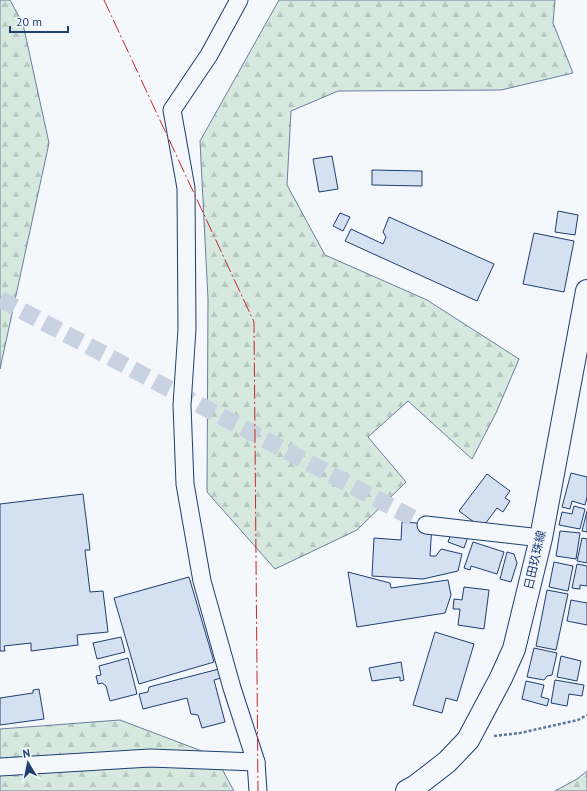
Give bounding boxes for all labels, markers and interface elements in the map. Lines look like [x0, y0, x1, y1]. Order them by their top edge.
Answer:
scale bar [10, 8, 68, 34]
text: 20 m [16, 14, 42, 29]
street label: 日田玖珠線 [520, 529, 549, 591]
north arrow [8, 743, 48, 783]
text: N [21, 746, 31, 761]

